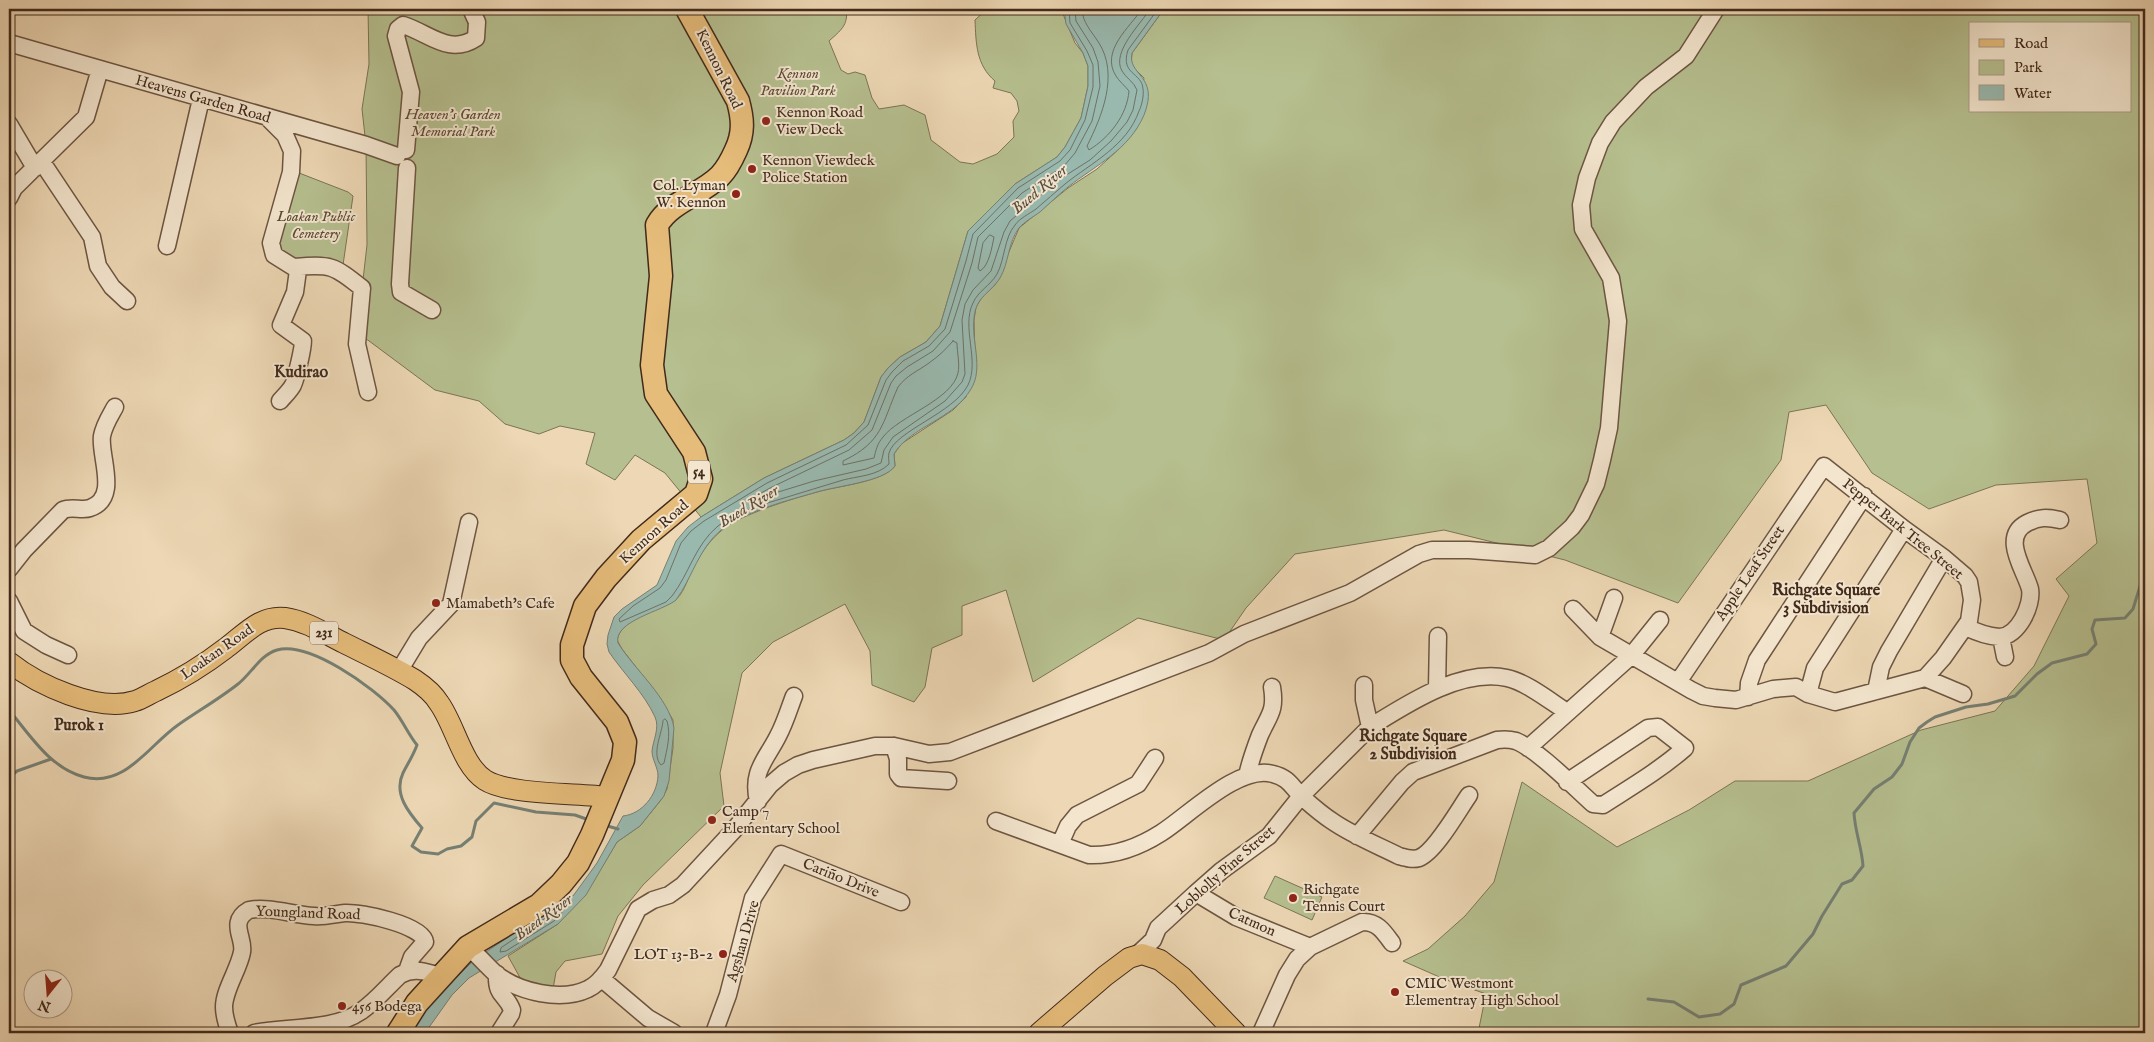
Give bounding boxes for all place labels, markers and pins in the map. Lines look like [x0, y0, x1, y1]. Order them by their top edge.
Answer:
place label: Kennon Road View Deck [775, 103, 864, 139]
marker: Kennon Road View Deck [760, 115, 772, 127]
place label: Kennon Viewdeck Police Station [762, 151, 876, 187]
marker: Kennon Viewdeck Police Station [746, 163, 758, 175]
place label: Col. Lyman W. Kennon [653, 176, 726, 212]
marker: Col. Lyman W. Kennon [730, 188, 742, 200]
place label: Mamabeth's Cafe [446, 594, 555, 613]
marker: Mamabeth's Cafe [430, 597, 442, 609]
place label: Camp 7 Elementary School [722, 802, 841, 838]
marker: Camp 7 Elementary School [706, 814, 718, 826]
place label: Richgate Tennis Court [1303, 880, 1385, 916]
marker: Richgate Tennis Court [1287, 892, 1299, 904]
place label: LOT 13-B-2 [634, 945, 713, 964]
marker: LOT 13-B-2 [717, 948, 729, 960]
place label: CMIC Westmont Elementray High School [1405, 974, 1560, 1010]
marker: CMIC Westmont Elementray High School [1389, 986, 1401, 998]
place label: 456 Bodega [352, 997, 422, 1016]
marker: 456 Bodega [336, 1000, 348, 1012]

